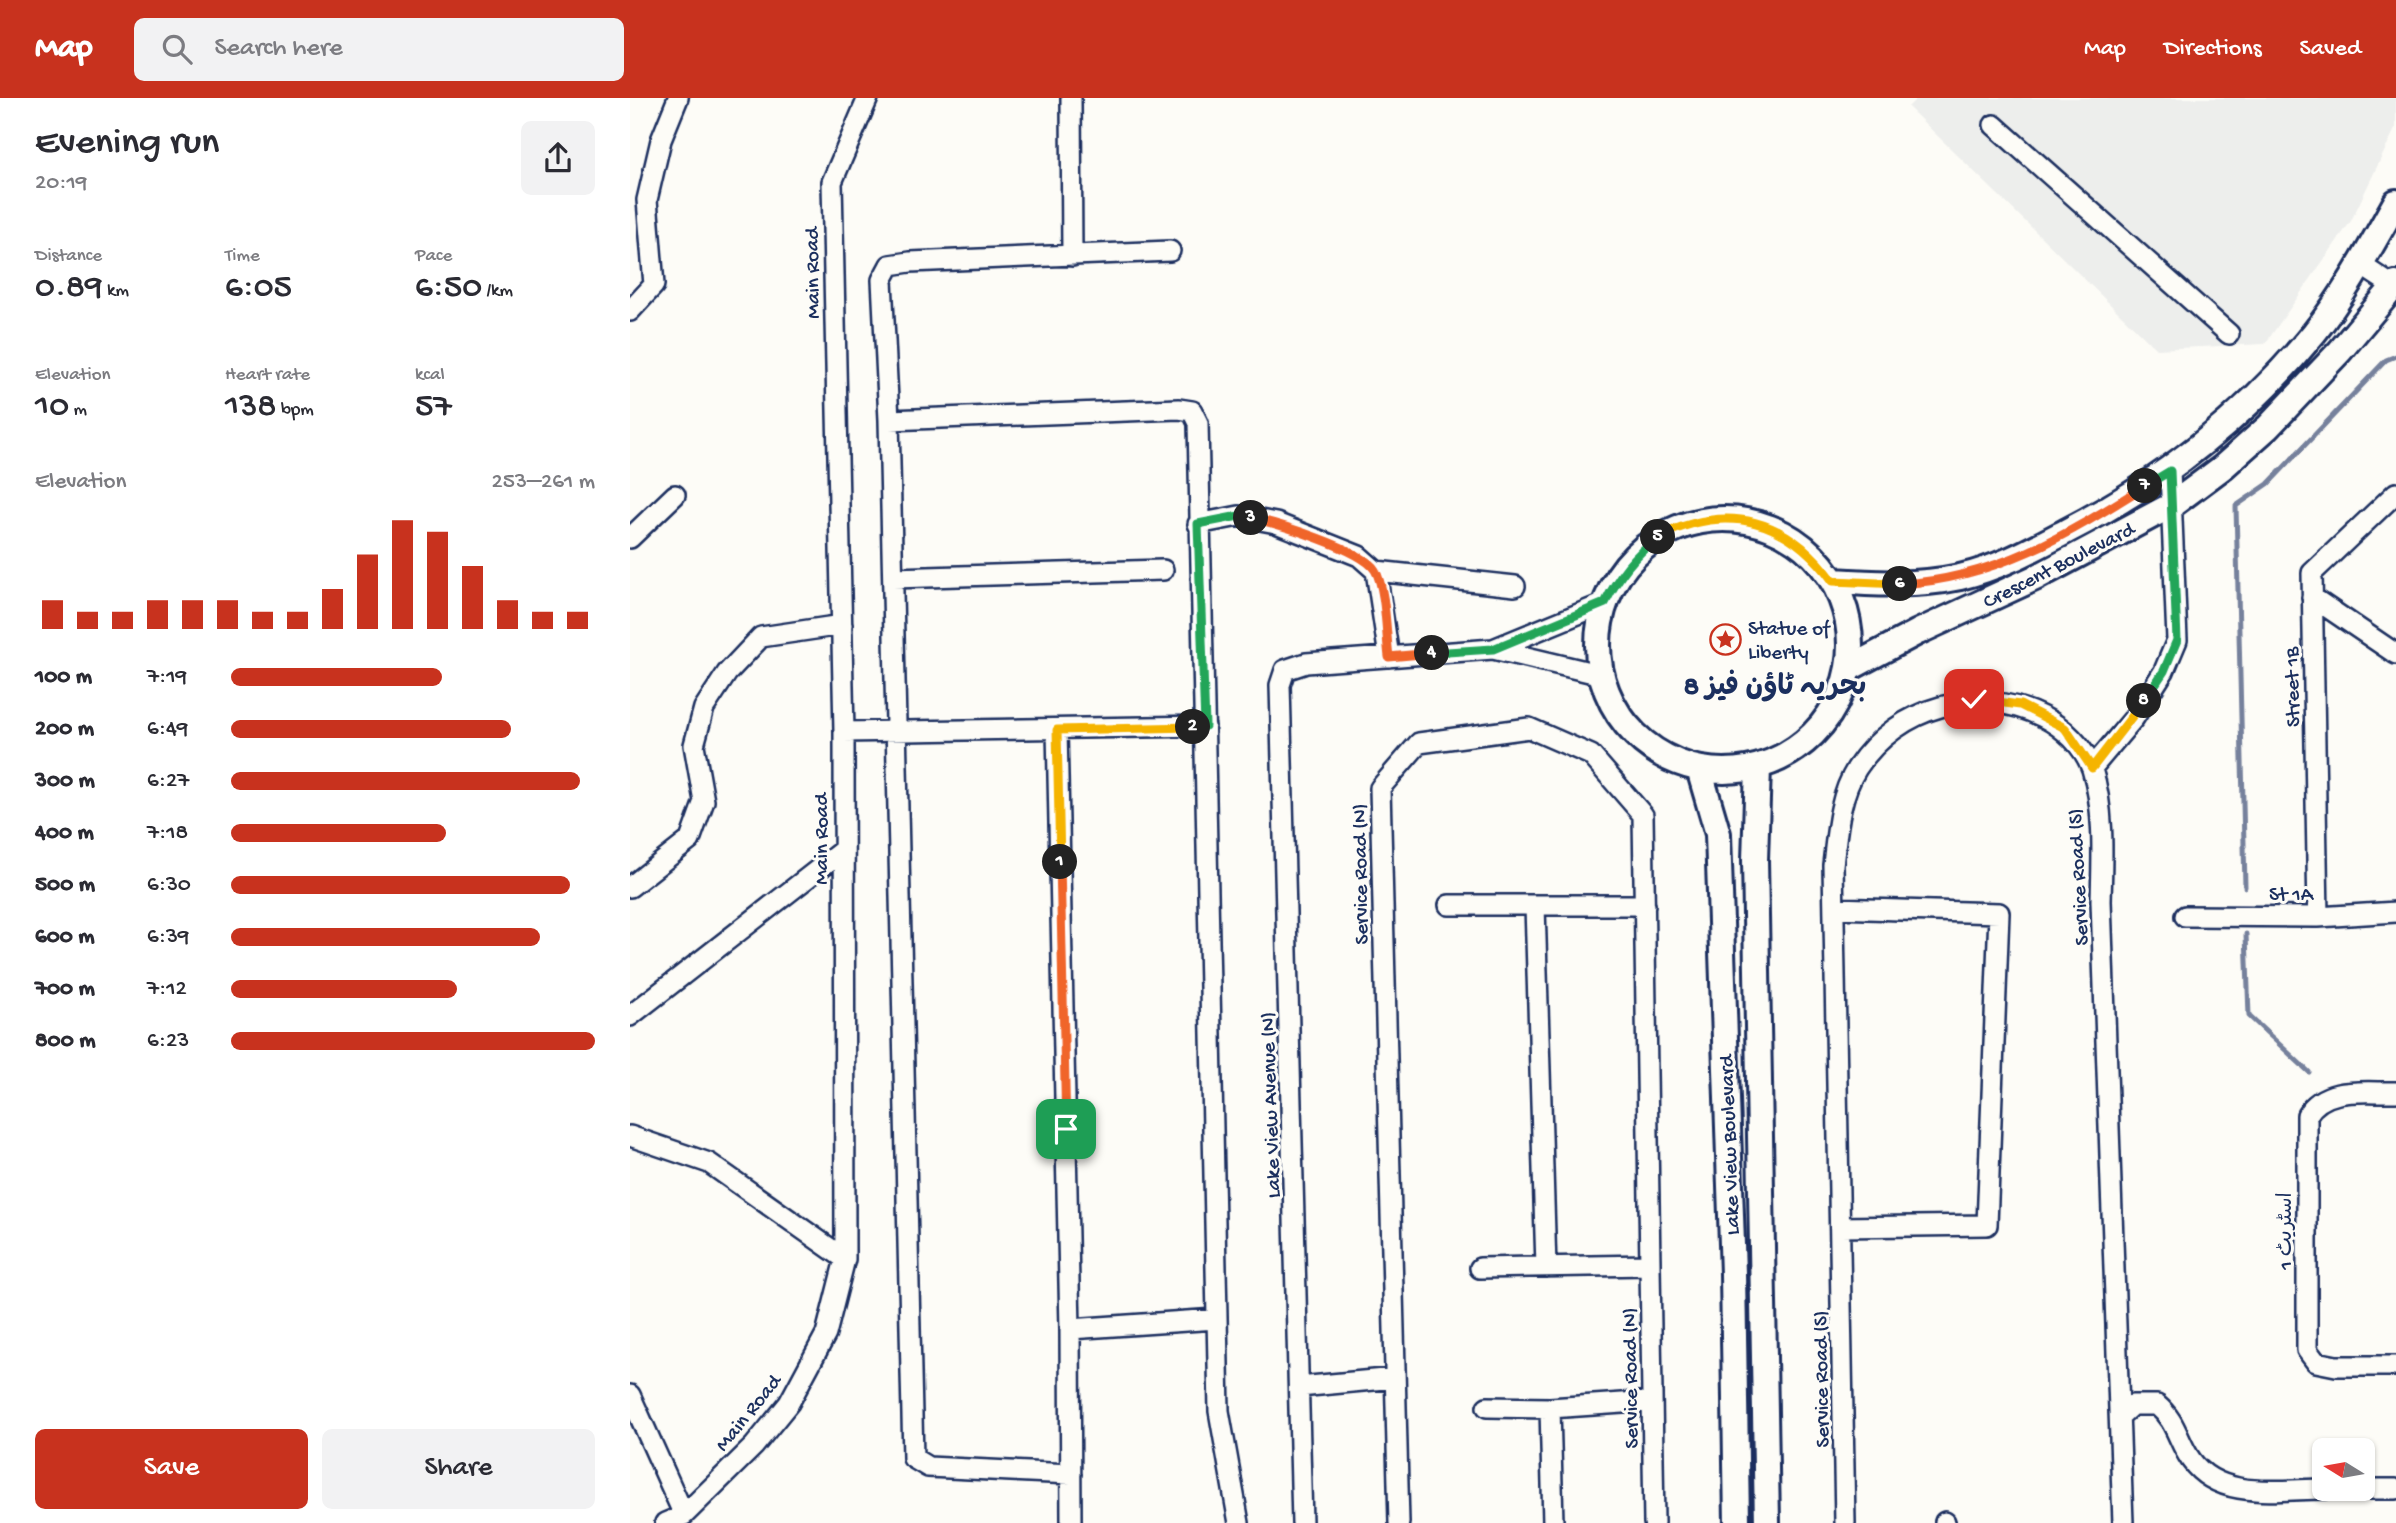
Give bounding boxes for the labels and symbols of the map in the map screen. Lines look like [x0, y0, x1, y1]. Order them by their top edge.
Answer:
street label: Main Road [801, 225, 828, 319]
pin: 7 [2128, 468, 2162, 504]
pin: 3 [1234, 500, 1268, 536]
street label: Crescent Boulevard [1980, 517, 2141, 616]
pin: 5 [1640, 520, 1676, 555]
pin: 6 [1882, 566, 1918, 602]
place label: Statue of Liberty [1748, 618, 1831, 667]
place icon: Statue of Liberty [1708, 622, 1742, 656]
pin: 4 [1414, 636, 1450, 670]
street label: Street 1B [2281, 645, 2308, 727]
district label: بحریہ ٹاؤن فیز 8 [1684, 669, 1866, 705]
pin [1944, 669, 2004, 729]
pin: 8 [2126, 684, 2162, 718]
pin: 2 [1176, 710, 1210, 744]
street label: Main Road [811, 792, 836, 885]
street label: Service Road (N) [1349, 803, 1376, 945]
street label: Service Road (S) [2064, 808, 2097, 946]
pin: 1 [1042, 844, 1078, 880]
street label: St 1A [2269, 884, 2315, 909]
street label: Lake View Avenue (N) [1257, 1011, 1288, 1199]
street label: Lake View Boulevard [1716, 1053, 1747, 1235]
pin [1036, 1099, 1096, 1159]
street label: اسٹریٹ 1 [2275, 1192, 2300, 1271]
street label: Service Road (N) [1619, 1307, 1646, 1449]
street label: Service Road (S) [1810, 1310, 1837, 1448]
street label: Main Road [711, 1369, 789, 1458]
north arrow [2312, 1438, 2375, 1502]

